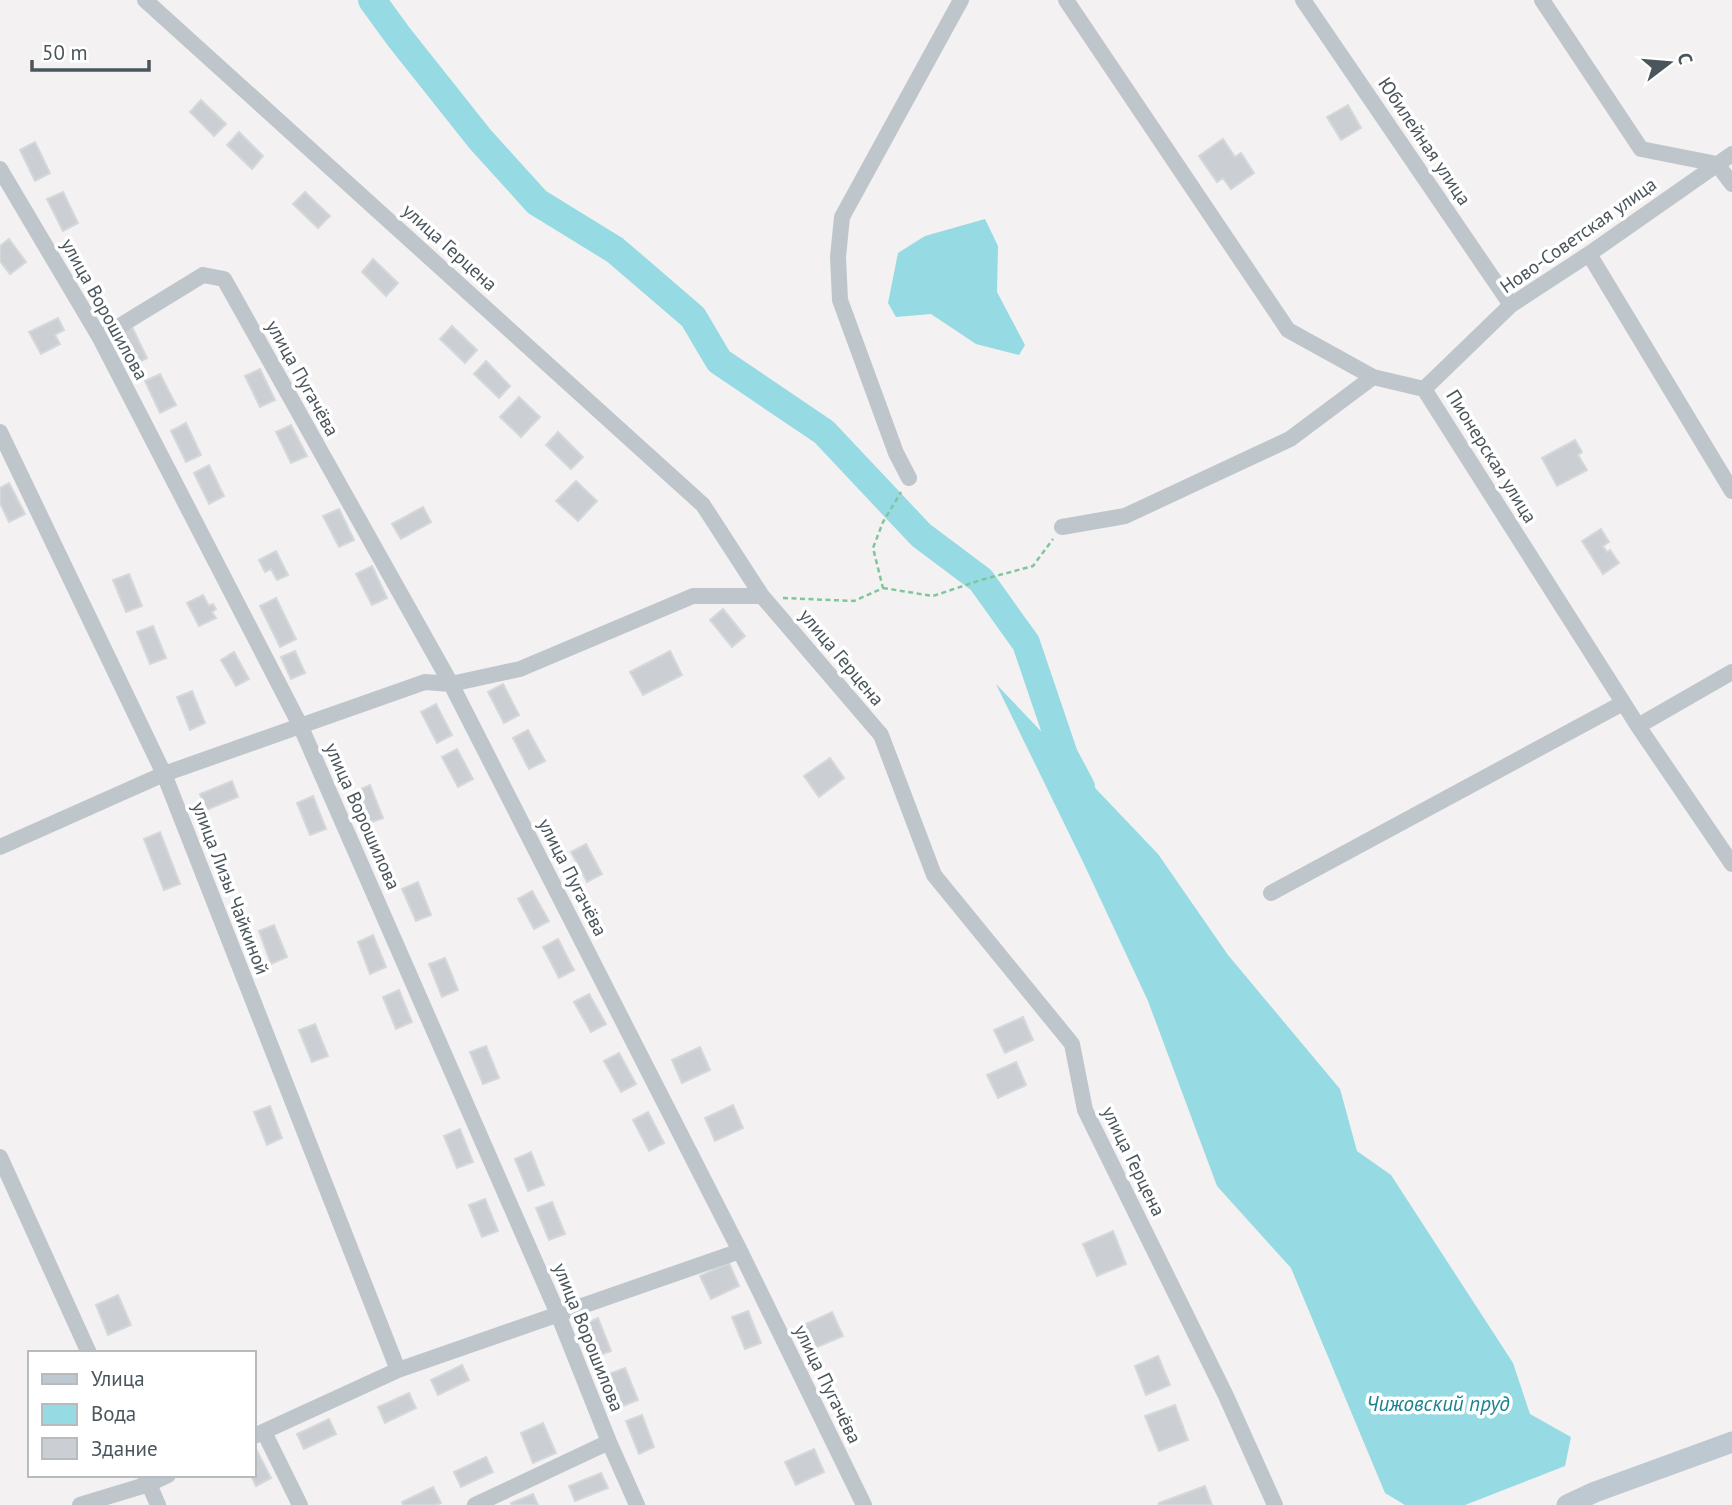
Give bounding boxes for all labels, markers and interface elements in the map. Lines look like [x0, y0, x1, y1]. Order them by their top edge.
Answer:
scale bar [32, 28, 149, 72]
north arrow [1634, 28, 1704, 98]
text: 50 m [42, 39, 88, 66]
text: С [1672, 50, 1698, 67]
street label: Юбилейная улица [1373, 72, 1477, 210]
street label: Ново-Советская улица [1495, 172, 1661, 298]
street label: улица Герцена [398, 198, 502, 296]
street label: улица Ворошилова [56, 234, 154, 384]
street label: улица Пугачёва [261, 316, 345, 440]
street label: Пионерская улица [1441, 385, 1543, 527]
street label: улица Герцена [794, 604, 890, 710]
street label: улица Ворошилова [320, 739, 406, 893]
street label: улица Лизы Чайкиной [187, 798, 275, 978]
street label: улица Пугачёва [533, 814, 613, 940]
street label: улица Герцена [1097, 1102, 1171, 1220]
street label: улица Ворошилова [548, 1259, 630, 1415]
street label: улица Пугачёва [789, 1321, 867, 1447]
legend [28, 1351, 256, 1477]
text: Улица [91, 1365, 145, 1392]
water label: Чижовский пруд [1366, 1390, 1510, 1417]
text: Вода [91, 1400, 136, 1427]
text: Здание [91, 1435, 158, 1462]

